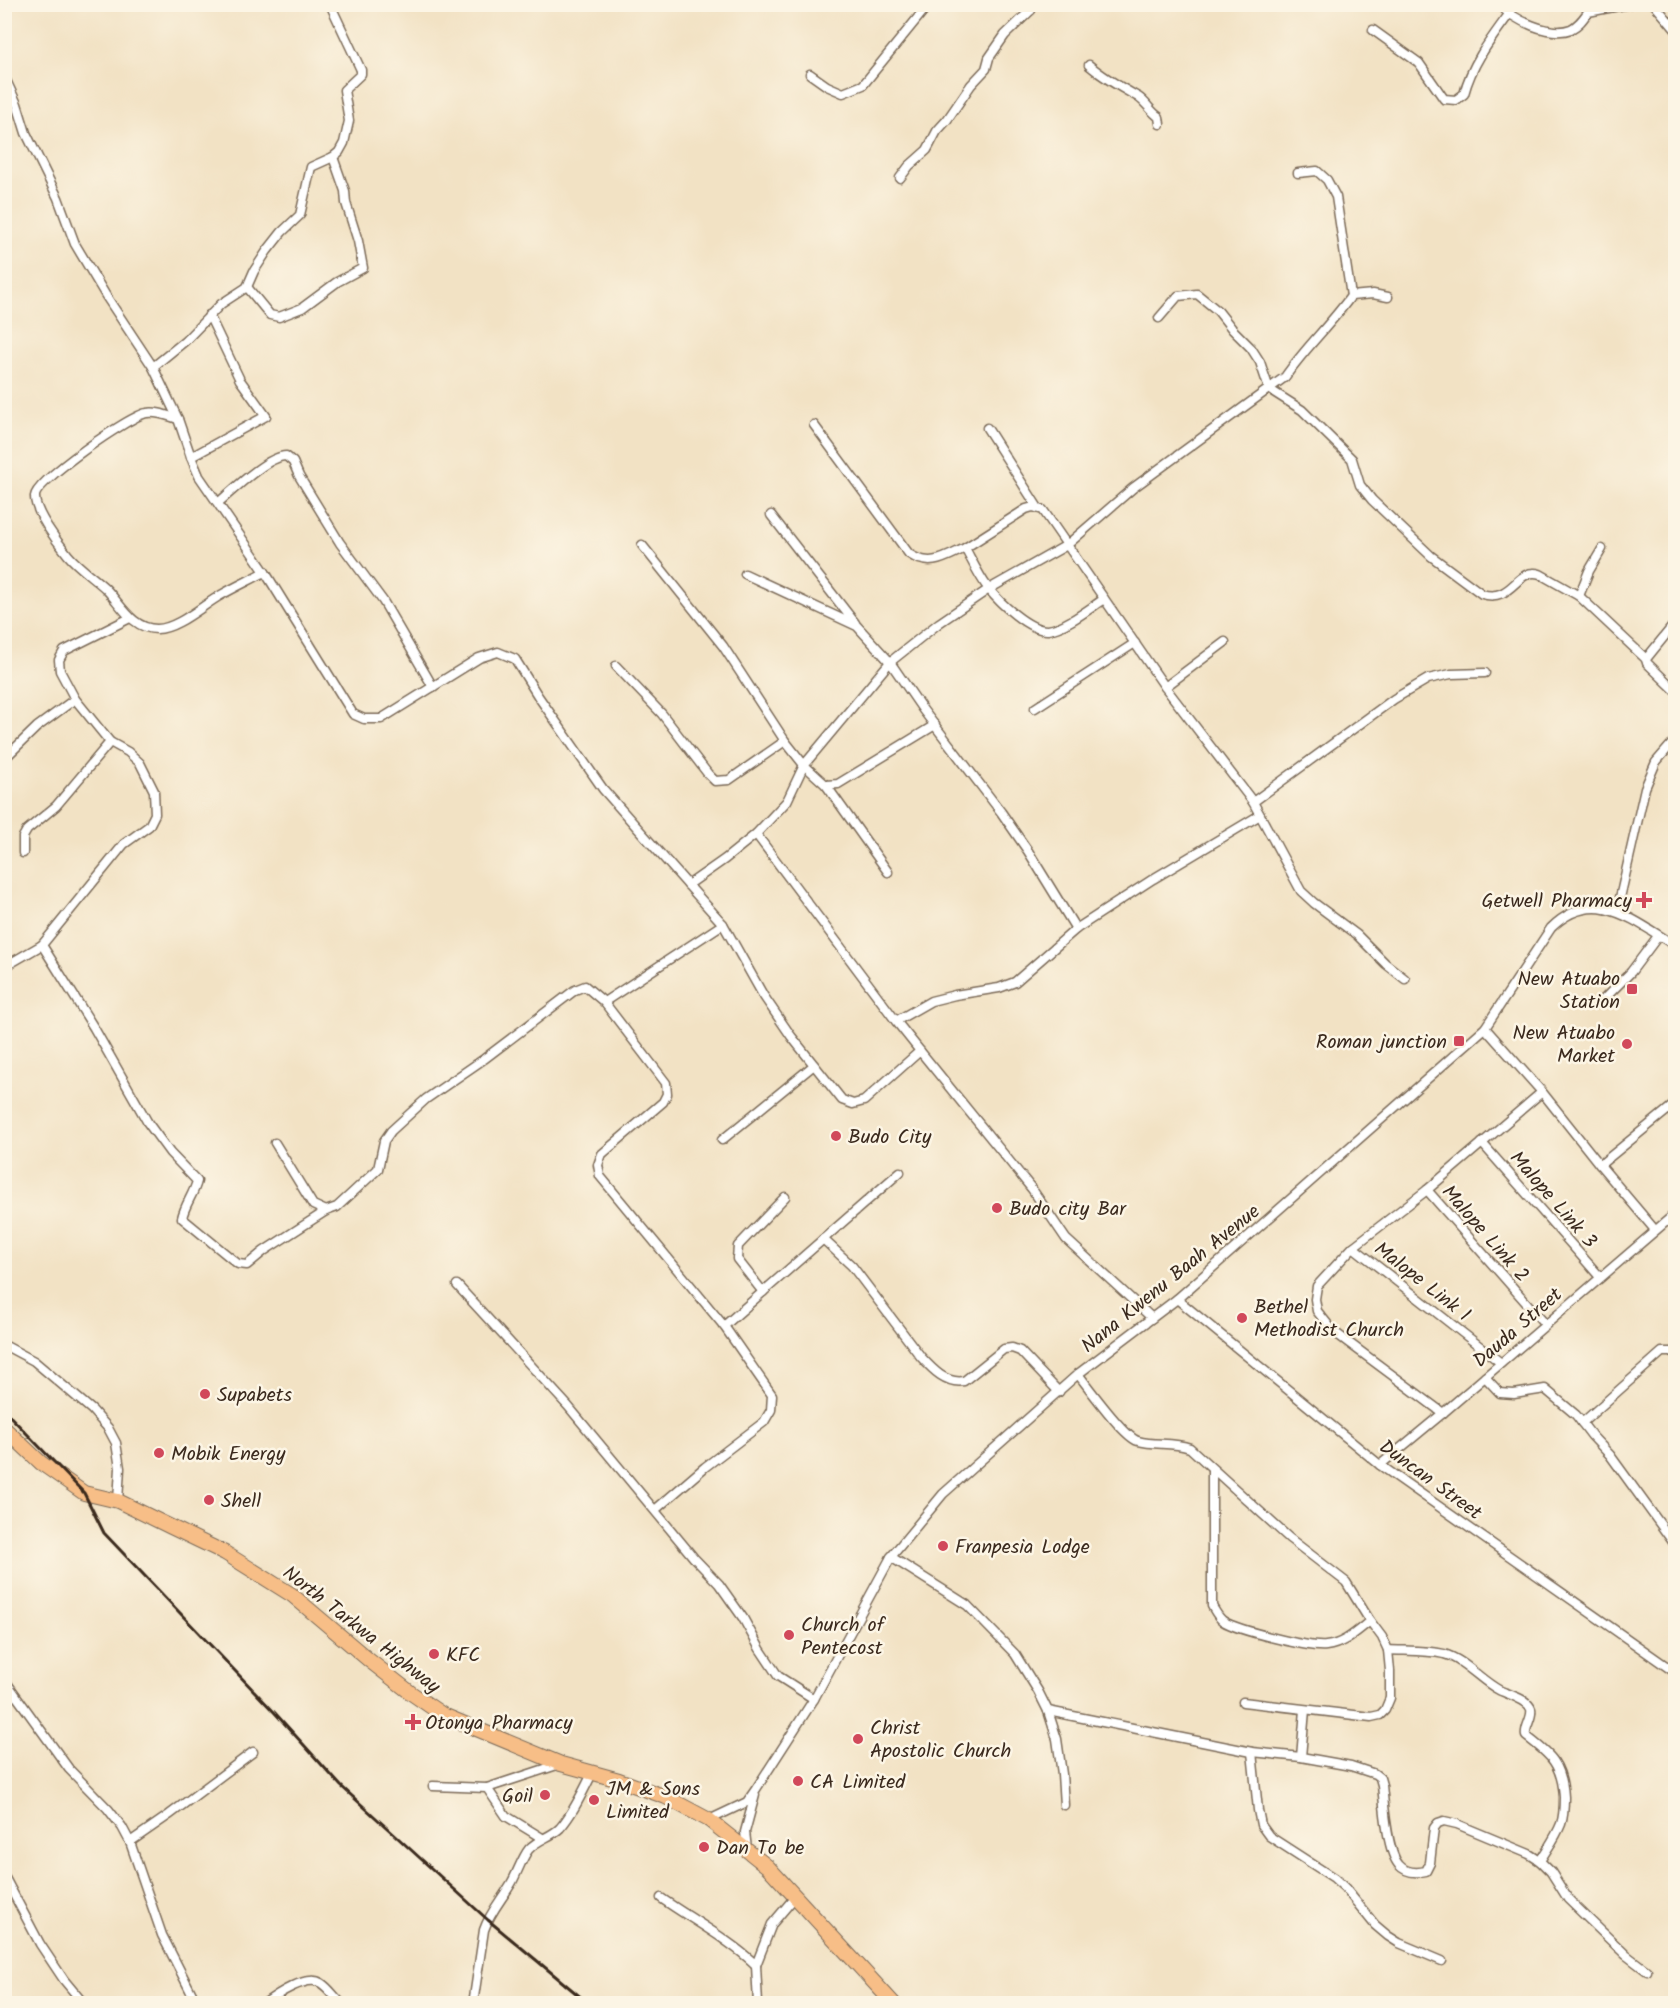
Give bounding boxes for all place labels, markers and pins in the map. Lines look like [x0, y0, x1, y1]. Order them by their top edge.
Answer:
place label: Getwell Pharmacy [1482, 886, 1633, 918]
marker: Getwell Pharmacy [1637, 893, 1651, 907]
place label: New Atuabo Station [1518, 964, 1620, 1019]
marker: New Atuabo Station [1625, 982, 1639, 996]
place label: New Atuabo Market [1513, 1018, 1615, 1073]
place label: Roman junction [1316, 1027, 1447, 1059]
marker: Roman junction [1452, 1034, 1466, 1048]
marker: New Atuabo Market [1620, 1037, 1634, 1051]
place label: Budo City [848, 1122, 932, 1154]
marker: Budo City [829, 1129, 843, 1143]
place label: Budo city Bar [1009, 1194, 1127, 1226]
marker: Budo city Bar [990, 1201, 1004, 1215]
place label: Bethel Methodist Church [1254, 1292, 1404, 1347]
marker: Bethel Methodist Church [1235, 1311, 1249, 1325]
place label: Supabets [217, 1380, 292, 1412]
marker: Supabets [198, 1387, 212, 1401]
place label: Mobik Energy [171, 1439, 286, 1471]
marker: Mobik Energy [152, 1446, 166, 1460]
place label: Shell [221, 1486, 261, 1518]
marker: Shell [202, 1493, 216, 1507]
place label: Franpesia Lodge [955, 1532, 1090, 1564]
marker: Franpesia Lodge [936, 1539, 950, 1553]
place label: Church of Pentecost [801, 1610, 887, 1665]
marker: Church of Pentecost [782, 1628, 796, 1642]
place label: KFC [446, 1640, 480, 1672]
marker: KFC [427, 1647, 441, 1661]
place label: Otonya Pharmacy [425, 1708, 573, 1740]
place label: Christ Apostolic Church [870, 1713, 1011, 1768]
marker: Otonya Pharmacy [406, 1715, 420, 1729]
marker: Christ Apostolic Church [851, 1732, 865, 1746]
place label: CA Limited [810, 1767, 906, 1799]
place label: JM & Sons Limited [606, 1774, 701, 1829]
marker: CA Limited [791, 1774, 805, 1788]
place label: Goil [502, 1781, 533, 1813]
marker: Goil [538, 1788, 552, 1802]
marker: JM & Sons Limited [587, 1793, 601, 1807]
place label: Dan To be [716, 1833, 804, 1865]
marker: Dan To be [697, 1840, 711, 1854]

